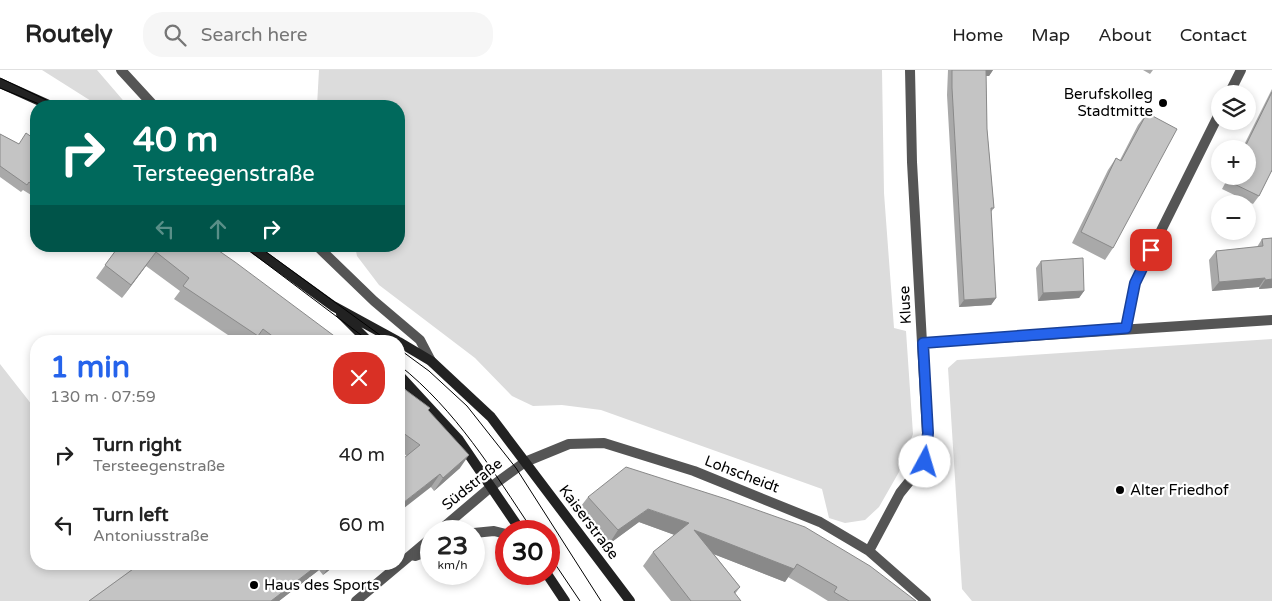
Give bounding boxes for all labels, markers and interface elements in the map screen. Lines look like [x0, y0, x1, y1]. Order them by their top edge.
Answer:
search box [143, 12, 493, 57]
text: Routely [25, 20, 113, 49]
icon: search [161, 21, 189, 49]
text: Search here [201, 24, 308, 46]
text: Home [952, 24, 1003, 46]
text: Map [1031, 24, 1070, 46]
text: About [1098, 24, 1152, 46]
text: Contact [1180, 24, 1247, 46]
place label: Berufskolleg Stadtmitte [1064, 85, 1153, 120]
map controls [1211, 85, 1256, 240]
button: layers [1211, 85, 1256, 130]
marker: Berufskolleg Stadtmitte [1157, 97, 1169, 109]
text: 40 m [133, 119, 218, 161]
icon: right [50, 120, 115, 185]
button: + [1211, 140, 1256, 185]
text: Tersteegenstraße [133, 161, 315, 187]
button: − [1211, 195, 1256, 240]
icon: left [151, 215, 179, 243]
icon: ahead [204, 215, 232, 243]
icon: right [257, 215, 285, 243]
pin [1130, 229, 1172, 271]
icon: arrive [1137, 236, 1165, 264]
street label: Kluse [895, 285, 915, 325]
text: 1 min [50, 349, 130, 386]
button: close [333, 352, 385, 404]
text: 130 m · 07:59 [50, 387, 156, 407]
text: Turn right [93, 434, 181, 456]
position arrow [898, 435, 950, 487]
icon: right [50, 441, 78, 469]
text: 40 m [339, 444, 385, 466]
street label: Lohscheidt [702, 452, 782, 497]
street label: Südstraße [438, 454, 506, 514]
text: Tersteegenstraße [93, 456, 225, 476]
street label: Kaiserstraße [555, 481, 623, 563]
place label: Alter Friedhof [1130, 481, 1229, 499]
marker: Alter Friedhof [1114, 484, 1126, 496]
text: Turn left [93, 504, 169, 526]
icon: left [50, 511, 78, 539]
text: 60 m [339, 514, 385, 536]
speed limit sign: 30 [495, 520, 560, 585]
text: Antoniusstraße [93, 526, 209, 546]
text: 23 [437, 531, 468, 561]
text: km/h [437, 558, 468, 572]
place label: Haus des Sports [264, 576, 379, 594]
marker: Haus des Sports [248, 579, 260, 591]

